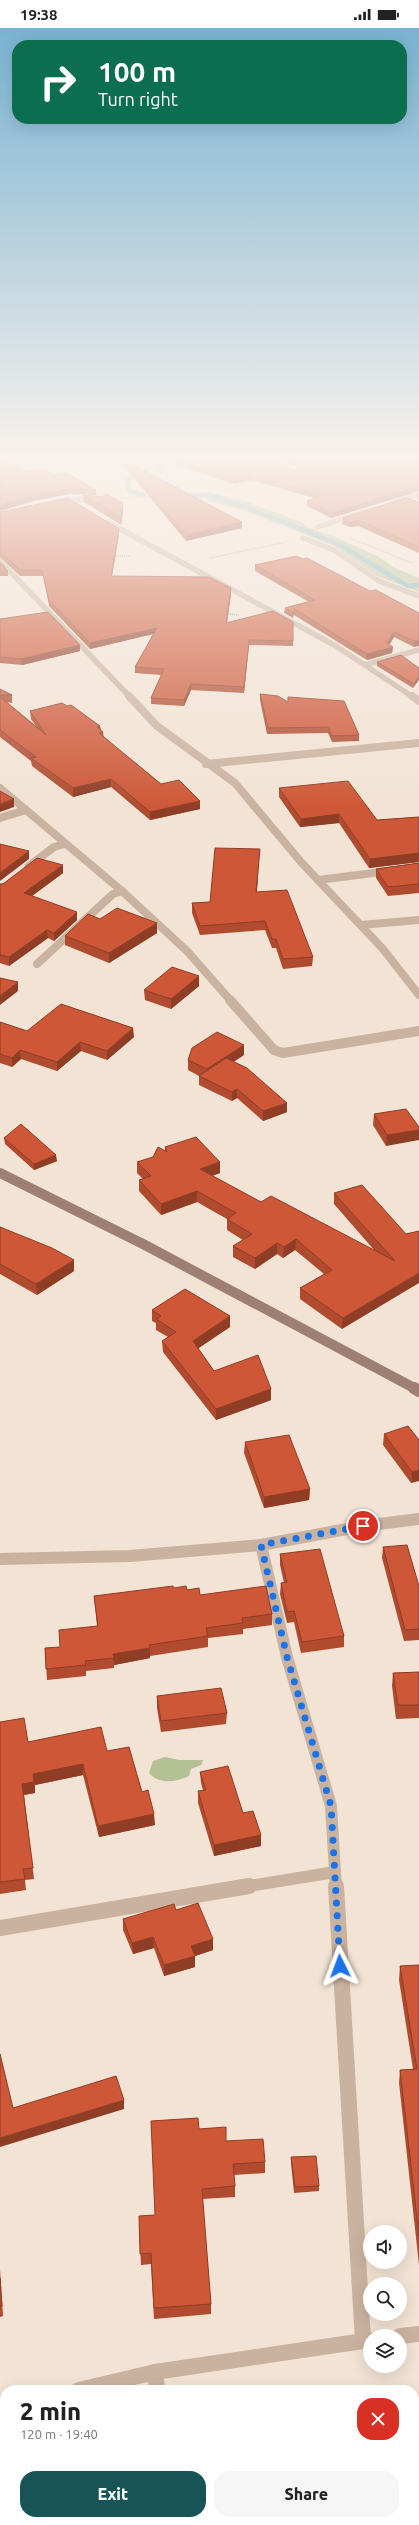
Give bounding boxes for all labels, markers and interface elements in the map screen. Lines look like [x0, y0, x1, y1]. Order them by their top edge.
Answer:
text: 19:38 [20, 6, 58, 23]
icon: right [32, 56, 84, 108]
text: 100 m [98, 56, 176, 87]
text: Turn right [98, 89, 178, 109]
pin [346, 1509, 380, 1543]
icon: arrive [352, 1515, 374, 1537]
position arrow [319, 1945, 361, 1987]
map controls [363, 2225, 407, 2373]
button: sound [363, 2225, 407, 2269]
button: search [363, 2277, 407, 2321]
button: layers [363, 2329, 407, 2373]
text: 2 min [20, 2398, 81, 2425]
button: close [357, 2398, 399, 2440]
text: 120 m · 19:40 [20, 2427, 98, 2441]
button: Exit [20, 2471, 206, 2517]
button: Share [214, 2471, 399, 2517]

